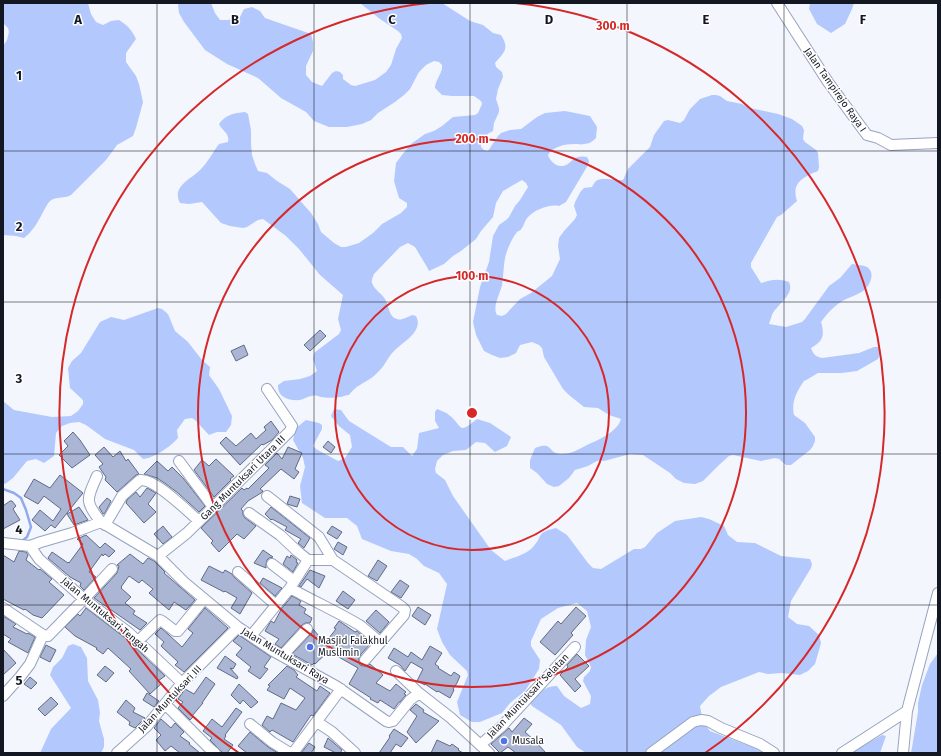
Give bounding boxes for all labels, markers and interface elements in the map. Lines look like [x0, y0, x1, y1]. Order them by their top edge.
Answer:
text: A [73, 12, 82, 27]
text: B [231, 12, 239, 27]
text: C [388, 12, 396, 27]
text: D [545, 12, 554, 27]
text: E [703, 12, 710, 27]
text: F [860, 12, 867, 27]
text: 300 m [595, 19, 630, 33]
street label: Jalan Tampirejo Raya I [801, 46, 869, 134]
text: 1 [16, 68, 22, 83]
text: 200 m [455, 132, 489, 146]
text: 2 [16, 219, 23, 234]
text: 100 m [456, 269, 488, 283]
text: 3 [15, 371, 23, 386]
centre of rings [465, 406, 479, 420]
street label: Gang Muntuksari Utara III [198, 433, 288, 523]
text: 4 [15, 522, 23, 537]
street label: Jalan Muntuksari Tengah [59, 575, 151, 655]
street label: Jalan Muntuksari Raya [239, 625, 331, 687]
place label: Masjid Falakhul Muslimin [318, 635, 388, 659]
marker: Masjid Falakhul Muslimin [305, 642, 315, 652]
street label: Jalan Muntuksari Selatan [485, 651, 571, 741]
street label: Jalan Muntuksari III [136, 663, 204, 735]
text: 5 [16, 673, 23, 688]
place label: Musala [512, 735, 544, 747]
marker: Musala [499, 736, 509, 746]

